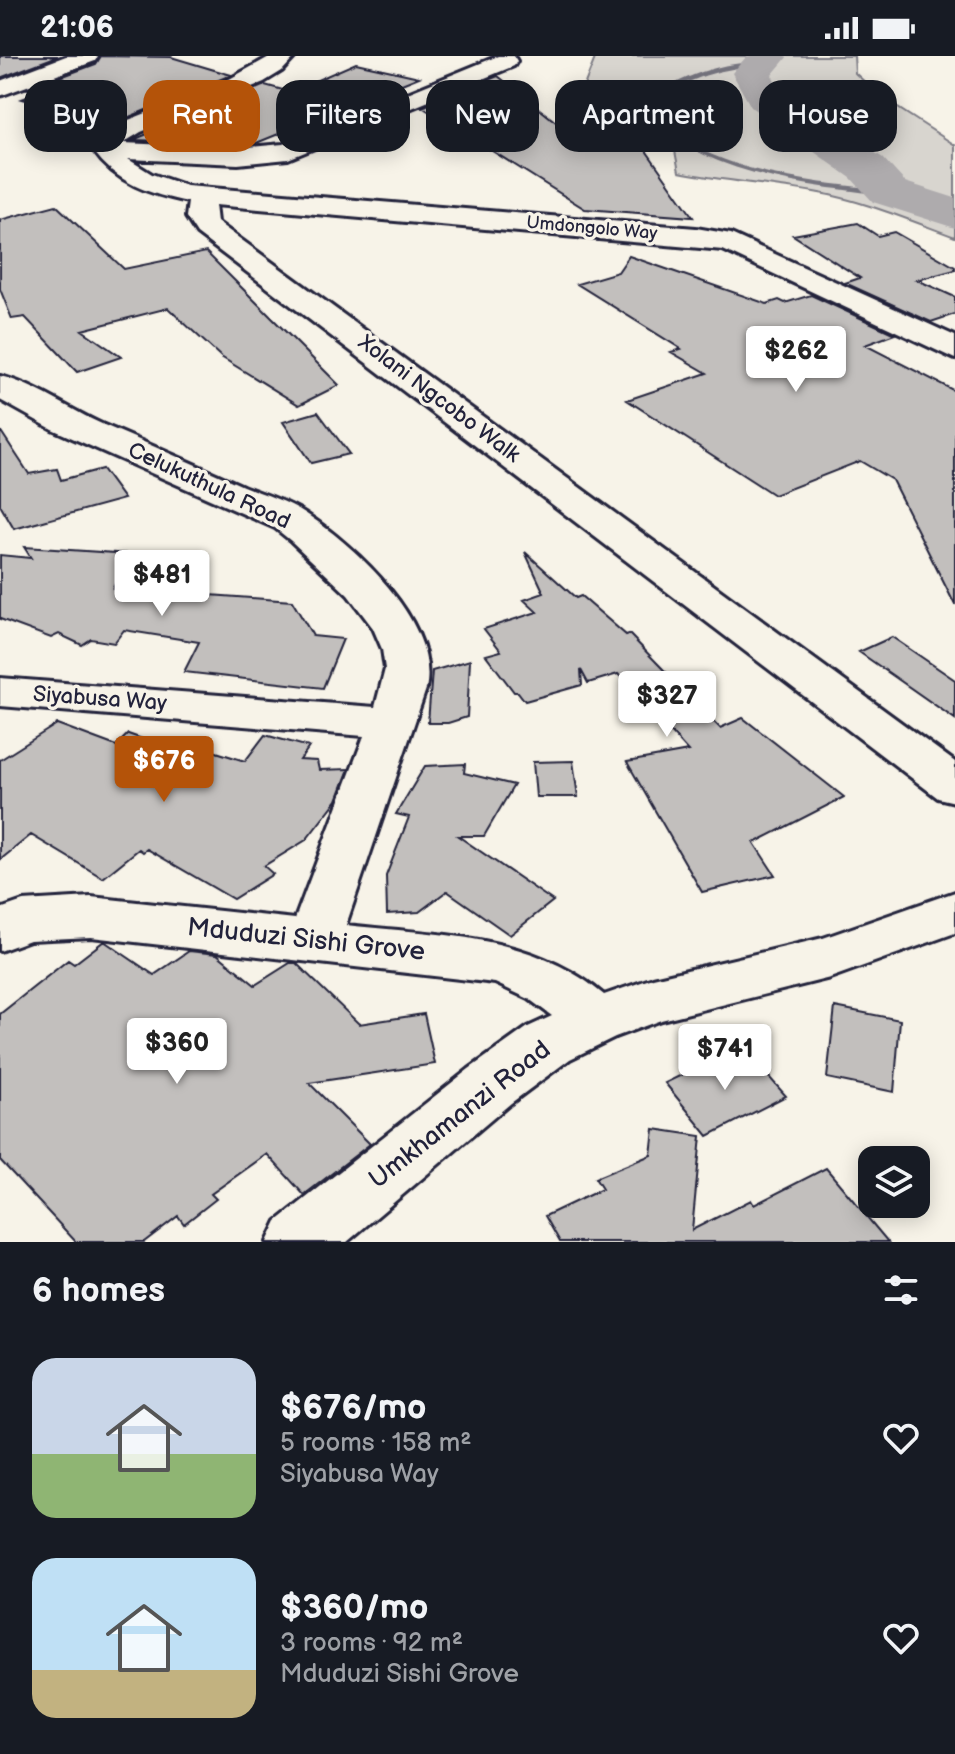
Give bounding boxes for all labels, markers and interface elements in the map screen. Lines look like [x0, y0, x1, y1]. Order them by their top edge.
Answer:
text: 21:06 [40, 10, 114, 46]
chip: Buy [24, 80, 127, 152]
chip: Rent [143, 80, 260, 152]
chip: Filters [276, 80, 410, 152]
chip: New [426, 80, 539, 152]
chip: Apartment [555, 80, 743, 152]
chip: House [759, 80, 897, 152]
street label: Umdongolo Way [526, 212, 659, 244]
pin: $262 [749, 326, 843, 394]
street label: Xolani Ngcobo Walk [352, 329, 525, 469]
text: $262 [764, 336, 828, 367]
street label: Celukuthula Road [123, 437, 295, 535]
pin: $481 [115, 550, 209, 618]
text: $481 [132, 560, 192, 591]
pin: $327 [620, 671, 714, 739]
street label: Siyabusa Way [32, 681, 168, 717]
text: $327 [636, 681, 698, 712]
pin: $676 [117, 736, 211, 804]
text: $676 [133, 746, 195, 777]
street label: Mduduzi Sishi Grove [186, 912, 426, 968]
pin: $360 [130, 1018, 224, 1086]
pin: $741 [678, 1024, 772, 1092]
text: $360 [145, 1028, 209, 1059]
text: $741 [696, 1034, 754, 1065]
street label: Umkhamanzi Road [363, 1035, 557, 1195]
map controls [858, 1146, 930, 1218]
button: layers [858, 1146, 930, 1218]
icon: filters [879, 1268, 923, 1312]
text: 6 homes [32, 1270, 165, 1311]
text: $676/mo [280, 1387, 426, 1428]
icon: home [96, 1390, 192, 1486]
icon: heart [879, 1416, 923, 1460]
text: 5 rooms · 158 m² [280, 1428, 472, 1459]
text: Siyabusa Way [280, 1459, 439, 1490]
text: $360/mo [280, 1587, 428, 1628]
icon: home [96, 1590, 192, 1686]
icon: heart [879, 1616, 923, 1660]
text: 3 rooms · 92 m² [280, 1628, 463, 1659]
text: Mduduzi Sishi Grove [280, 1659, 519, 1690]

